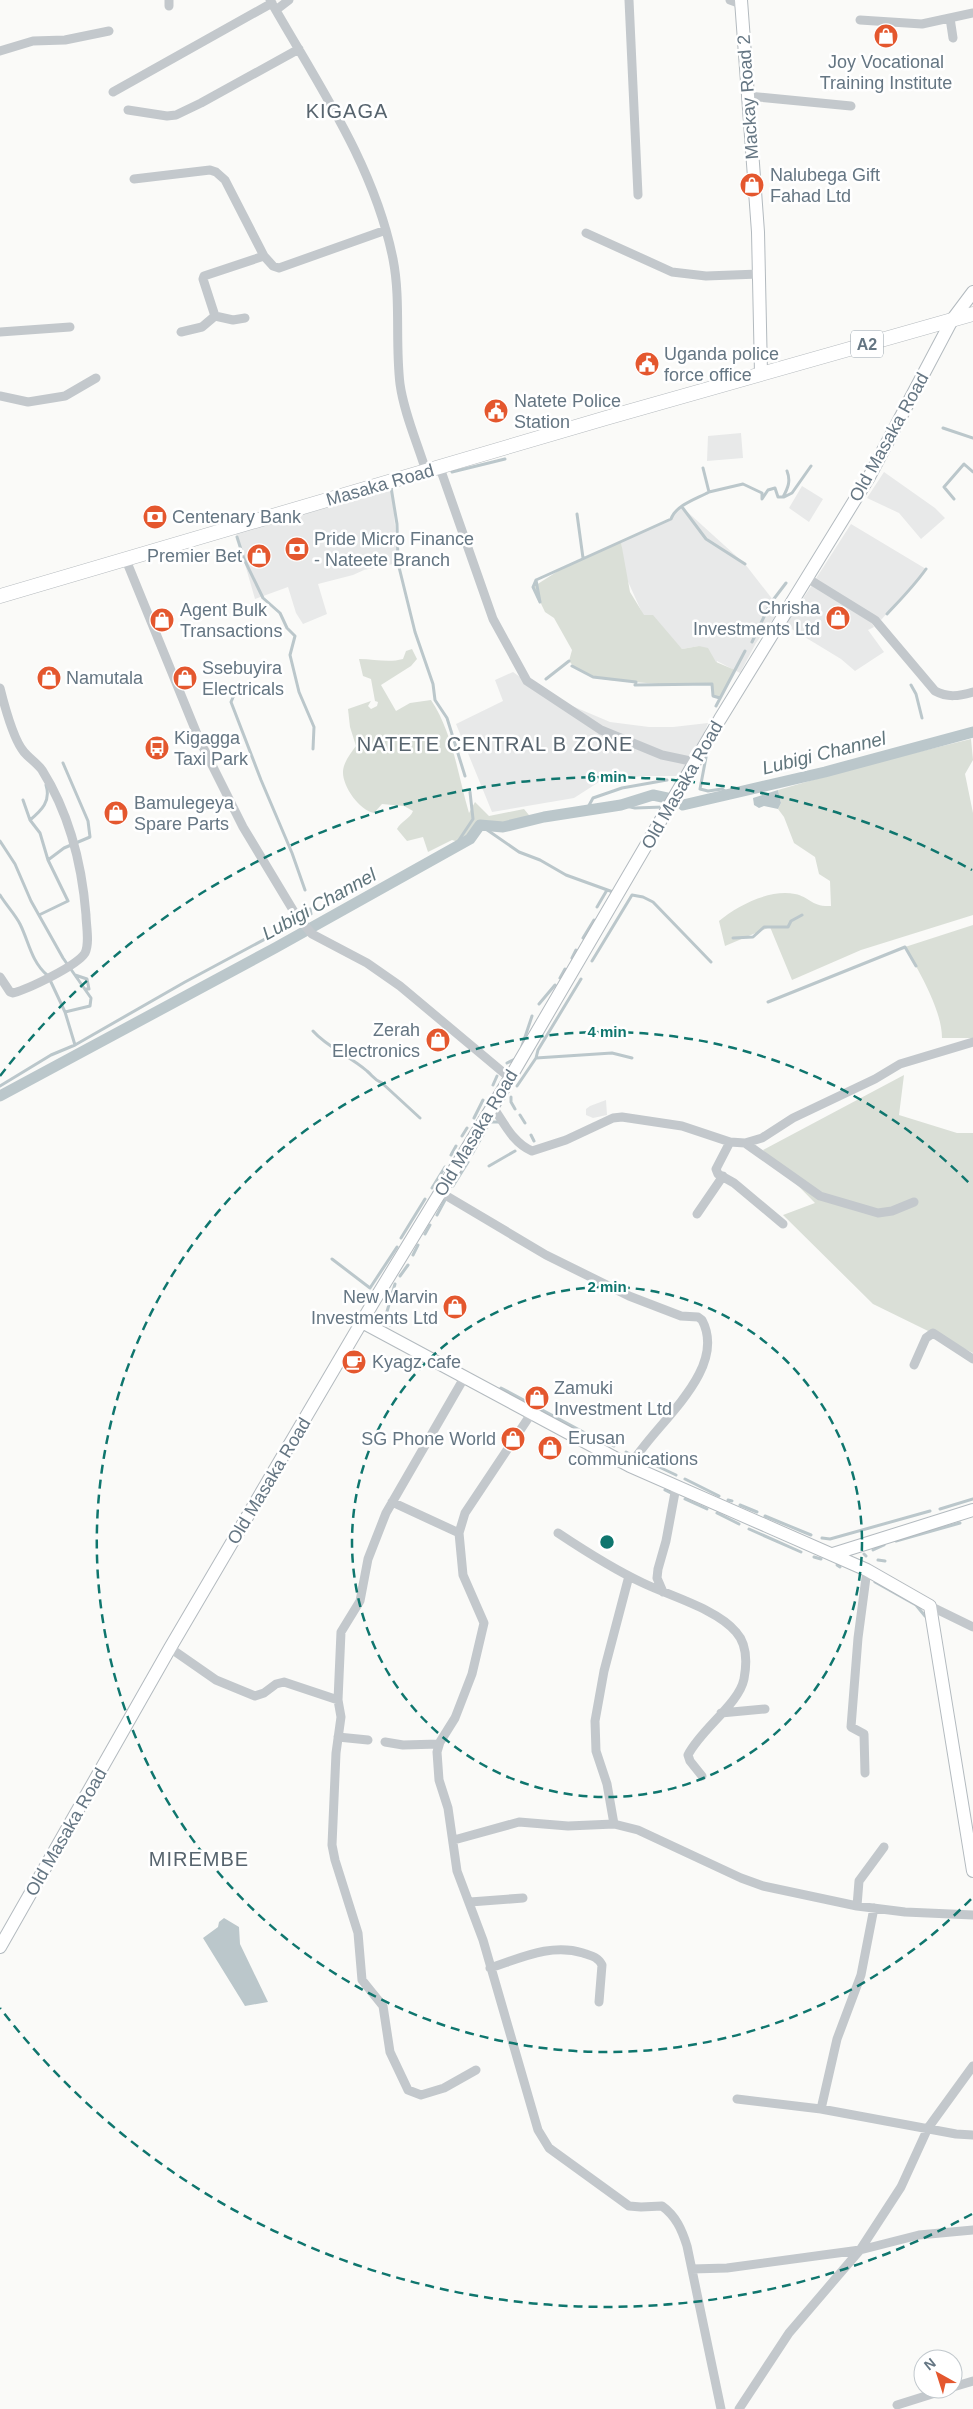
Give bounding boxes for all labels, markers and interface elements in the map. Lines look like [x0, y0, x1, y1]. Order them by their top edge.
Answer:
shop icon: Joy Vocational Training Institute [873, 23, 899, 49]
street label: Mackay Road 2 [734, 34, 762, 160]
place label: Joy Vocational Training Institute [820, 52, 952, 93]
district label: KIGAGA [306, 100, 388, 122]
place label: Nalubega Gift Fahad Ltd [770, 165, 880, 206]
shop icon: Nalubega Gift Fahad Ltd [739, 172, 765, 198]
road number: A2 [851, 330, 883, 358]
place label: Uganda police force office [664, 344, 779, 385]
public building icon: Uganda police force office [634, 351, 660, 377]
street label: Old Masaka Road [845, 369, 933, 505]
place label: Natete Police Station [514, 391, 621, 432]
public building icon: Natete Police Station [483, 398, 509, 424]
street label: Masaka Road [324, 460, 436, 510]
bank icon: Centenary Bank [142, 504, 168, 530]
place label: Centenary Bank [172, 507, 302, 527]
place label: Pride Micro Finance - Nateete Branch [314, 529, 474, 570]
bank icon: Pride Micro Finance - Nateete Branch [284, 536, 310, 562]
shop icon: Premier Bet [246, 543, 272, 569]
place label: Premier Bet [147, 546, 242, 566]
place label: Chrisha Investments Ltd [693, 598, 821, 639]
place label: Agent Bulk Transactions [180, 600, 282, 641]
shop icon: Chrisha Investments Ltd [825, 605, 851, 631]
shop icon: Agent Bulk Transactions [149, 607, 175, 633]
place label: Ssebuyira Electricals [202, 658, 284, 699]
shop icon: Namutala [36, 665, 62, 691]
shop icon: Ssebuyira Electricals [172, 665, 198, 691]
place label: Namutala [66, 668, 144, 688]
street label: Old Masaka Road [637, 718, 727, 852]
water label: Lubigi Channel [760, 727, 889, 779]
place label: Kigagga Taxi Park [174, 728, 249, 769]
district label: NATETE CENTRAL B ZONE [357, 733, 633, 755]
bus stop icon: Kigagga Taxi Park [144, 735, 170, 761]
text: 6 min [587, 768, 627, 785]
place label: Bamulegeya Spare Parts [134, 793, 235, 834]
shop icon: Bamulegeya Spare Parts [103, 800, 129, 826]
water label: Lubigi Channel [258, 864, 380, 944]
place label: Zerah Electronics [332, 1020, 420, 1061]
text: 4 min [587, 1023, 627, 1040]
shop icon: Zerah Electronics [425, 1027, 451, 1053]
street label: Old Masaka Road [430, 1066, 522, 1200]
text: 2 min [587, 1278, 627, 1295]
place label: New Marvin Investments Ltd [311, 1287, 438, 1328]
shop icon: New Marvin Investments Ltd [442, 1294, 468, 1320]
cafe icon: Kyagz cafe [341, 1349, 367, 1375]
place label: Kyagz cafe [372, 1352, 461, 1372]
place label: Zamuki Investment Ltd [554, 1378, 672, 1419]
shop icon: Zamuki Investment Ltd [524, 1385, 550, 1411]
street label: Old Masaka Road [223, 1414, 315, 1548]
shop icon: SG Phone World [500, 1426, 526, 1452]
place label: Erusan communications [568, 1428, 698, 1469]
place label: SG Phone World [361, 1429, 496, 1449]
shop icon: Erusan communications [537, 1435, 563, 1461]
centre of rings [598, 1533, 616, 1551]
street label: Old Masaka Road [21, 1765, 111, 1899]
district label: MIREMBE [149, 1848, 249, 1870]
north arrow [913, 2349, 963, 2399]
text: N [921, 2354, 939, 2373]

